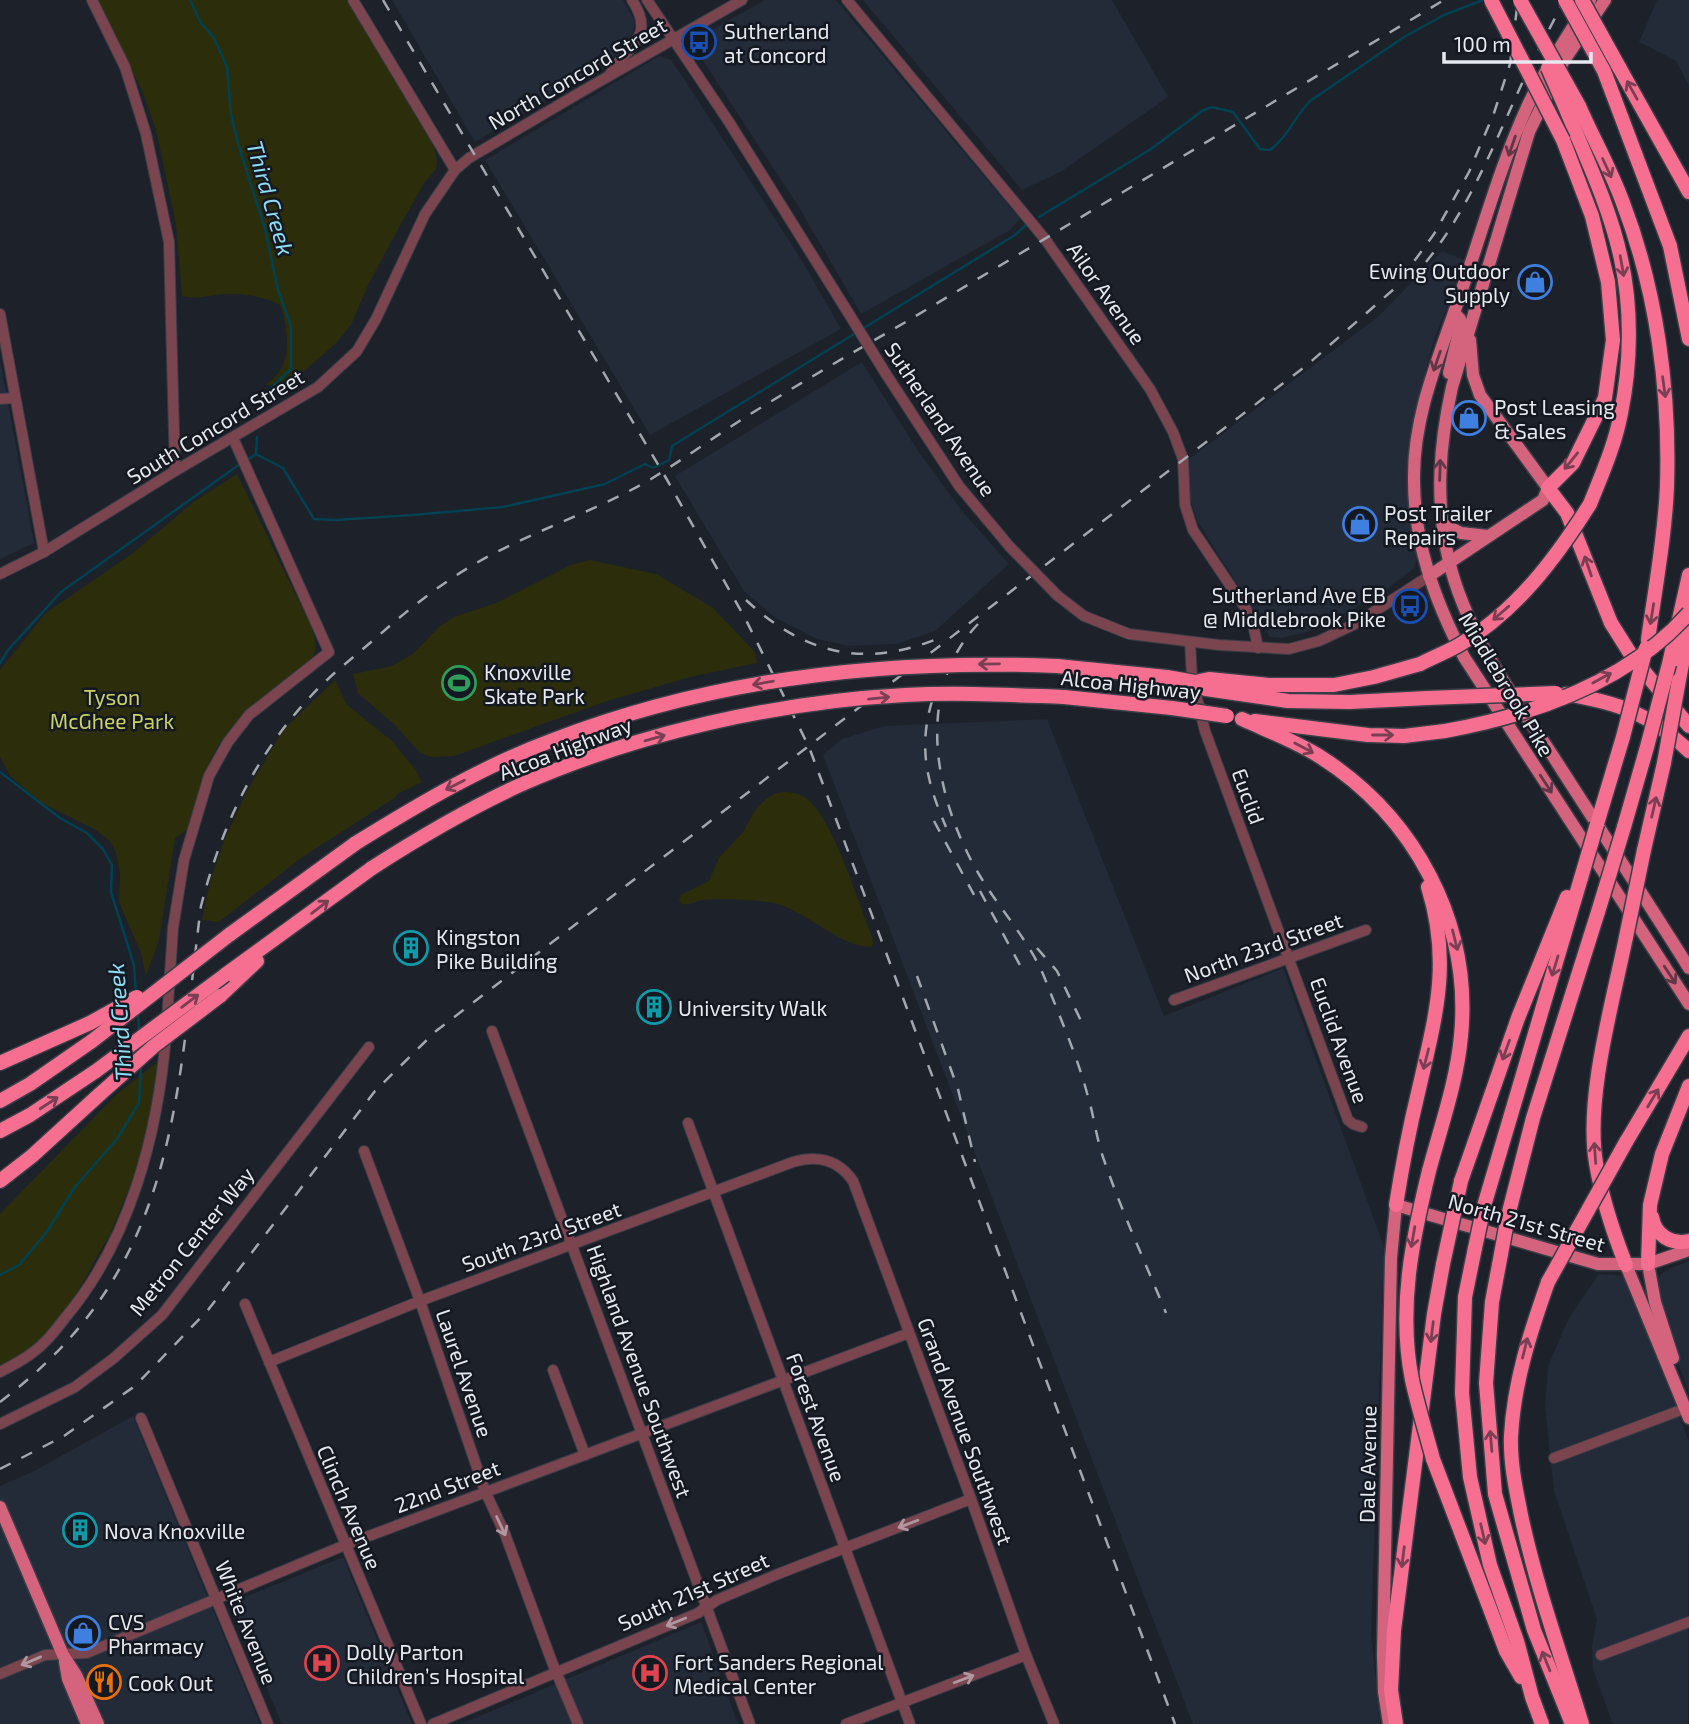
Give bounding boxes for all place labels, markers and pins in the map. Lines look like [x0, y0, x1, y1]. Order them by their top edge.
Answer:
place label: Sutherland at Concord [724, 18, 830, 67]
bus stop icon: Sutherland at Concord [680, 23, 718, 61]
place label: Ewing Outdoor Supply [1369, 258, 1511, 307]
shop icon: Ewing Outdoor Supply [1516, 263, 1554, 301]
place label: Post Leasing & Sales [1494, 394, 1615, 443]
shop icon: Post Leasing & Sales [1450, 399, 1488, 437]
place label: Post Trailer Repairs [1384, 500, 1493, 549]
shop icon: Post Trailer Repairs [1341, 505, 1379, 543]
place label: Sutherland Ave EB @ Middlebrook Pike [1203, 582, 1386, 631]
bus stop icon: Sutherland Ave EB @ Middlebrook Pike [1391, 587, 1429, 625]
place label: Knoxville Skate Park [484, 659, 585, 708]
sports icon: Knoxville Skate Park [440, 664, 478, 702]
place label: Kingston Pike Building [436, 924, 558, 973]
building icon: Kingston Pike Building [392, 929, 430, 967]
building icon: University Walk [635, 988, 673, 1026]
place label: University Walk [678, 995, 827, 1020]
building icon: Nova Knoxville [61, 1511, 99, 1549]
place label: Nova Knoxville [104, 1518, 245, 1543]
place label: CVS Pharmacy [108, 1609, 204, 1658]
shop icon: CVS Pharmacy [64, 1614, 102, 1652]
place label: Dolly Parton Children’s Hospital [346, 1639, 525, 1688]
hospital icon: Dolly Parton Children’s Hospital [303, 1644, 341, 1682]
place label: Fort Sanders Regional Medical Center [674, 1649, 884, 1698]
hospital icon: Fort Sanders Regional Medical Center [631, 1654, 669, 1692]
restaurant icon: Cook Out [85, 1663, 123, 1701]
place label: Cook Out [128, 1670, 213, 1695]

